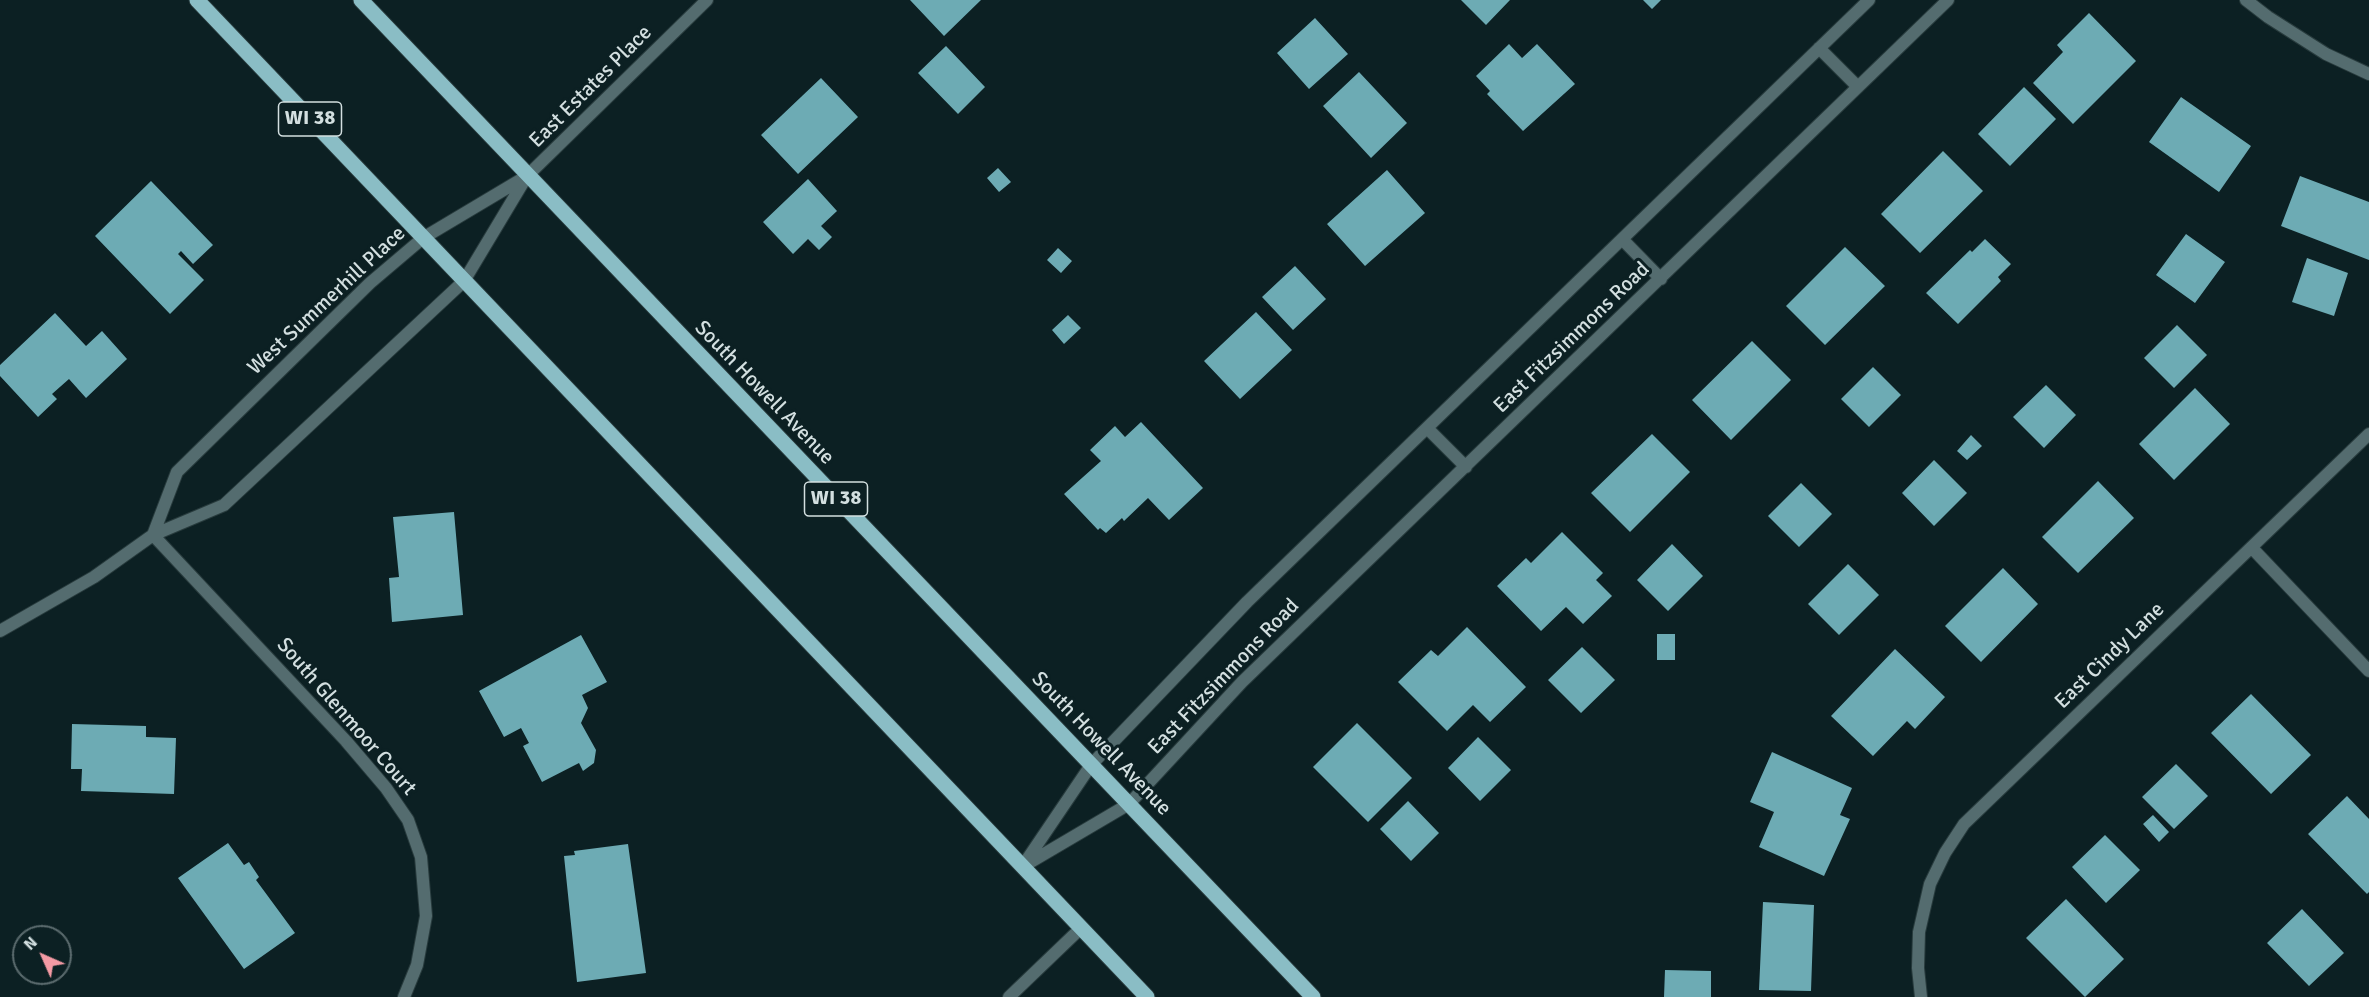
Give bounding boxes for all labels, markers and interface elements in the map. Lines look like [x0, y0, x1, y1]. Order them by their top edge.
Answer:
street label: East Estates Place [525, 21, 657, 153]
road number: WI 38 [278, 102, 342, 136]
street label: West Summerhill Place [243, 221, 411, 381]
street label: East Fitzsimmons Road [1489, 257, 1655, 419]
street label: South Howell Avenue [689, 316, 839, 470]
road number: WI 38 [804, 482, 868, 516]
street label: East Fitzsimmons Road [1143, 594, 1305, 760]
street label: East Cindy Lane [2050, 598, 2170, 714]
street label: South Glenmoor Court [271, 633, 421, 801]
street label: South Howell Avenue [1026, 667, 1176, 821]
north arrow [12, 925, 72, 985]
text: N [20, 933, 42, 955]

